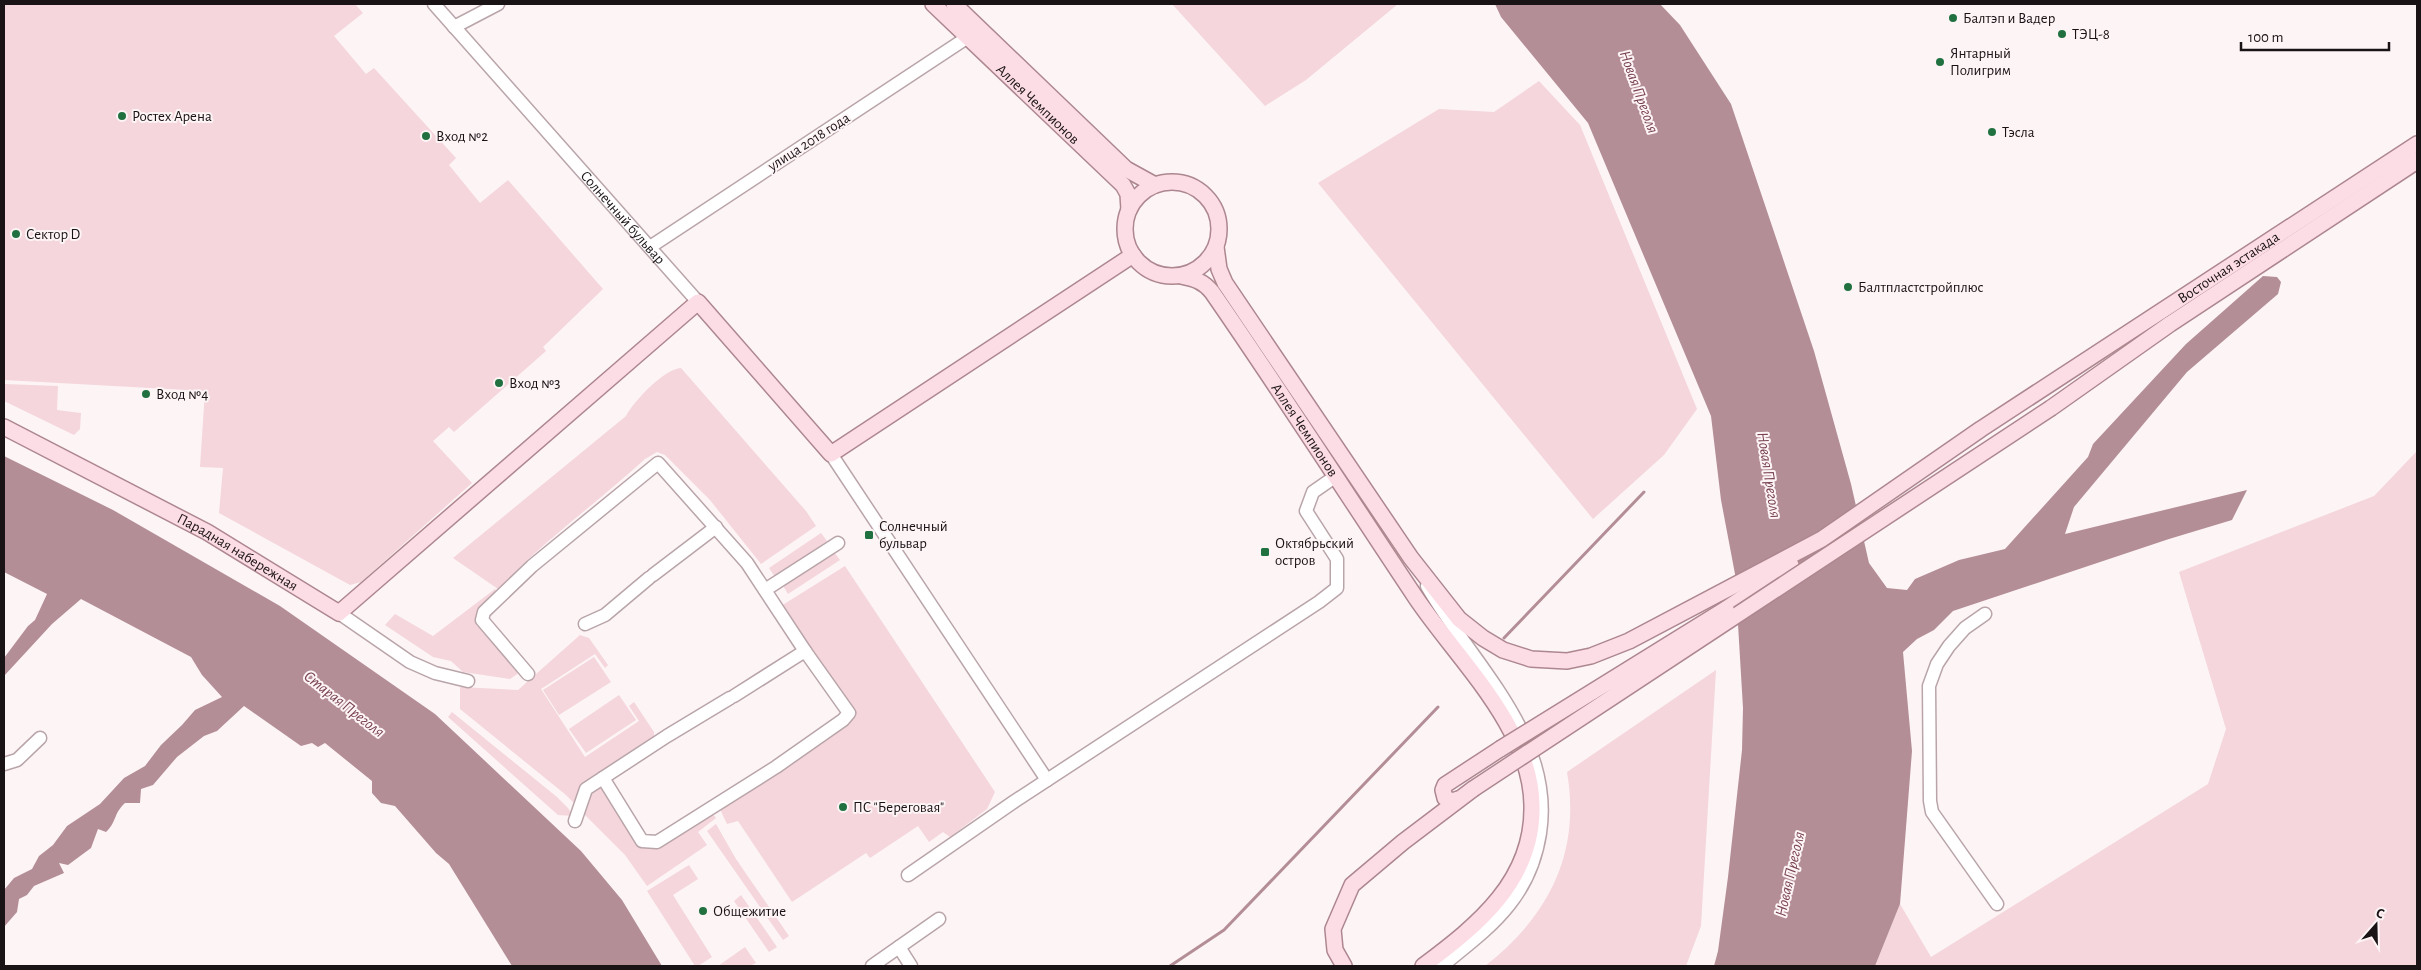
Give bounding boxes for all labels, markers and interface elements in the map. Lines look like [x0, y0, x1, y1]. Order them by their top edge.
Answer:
place label: Балтэп и Вадер [1963, 11, 2056, 26]
marker: Балтэп и Вадер [1947, 12, 1959, 24]
scale bar [2241, 20, 2388, 52]
place label: ТЭЦ-8 [2072, 27, 2110, 42]
marker: ТЭЦ-8 [2056, 28, 2068, 40]
text: 100 m [2248, 30, 2283, 45]
place label: Янтарный Полигрим [1950, 46, 2011, 78]
water label: Новая Преголя [1616, 49, 1661, 136]
marker: Янтарный Полигрим [1934, 56, 1946, 68]
street label: Аллея Чемпионов [994, 61, 1082, 147]
place label: Ростех Арена [132, 109, 212, 124]
marker: Ростех Арена [116, 110, 128, 122]
street label: улица 2018 года [765, 110, 853, 174]
place label: Тэсла [2002, 125, 2035, 140]
marker: Тэсла [1986, 126, 1998, 138]
place label: Вход №2 [436, 129, 488, 144]
marker: Вход №2 [420, 130, 432, 142]
street label: Солнечный бульвар [578, 168, 668, 267]
place label: Сектор D [26, 227, 81, 242]
marker: Сектор D [10, 228, 22, 240]
street label: Восточная эстакада [2175, 229, 2282, 306]
place label: Балтпластстройплюс [1858, 280, 1984, 295]
marker: Балтпластстройплюс [1842, 281, 1854, 293]
place label: Вход №3 [509, 376, 560, 391]
marker: Вход №3 [493, 377, 505, 389]
street label: Аллея Чемпионов [1269, 380, 1341, 479]
place label: Вход №4 [156, 387, 208, 402]
marker: Вход №4 [140, 388, 152, 400]
water label: Новая Преголя [1753, 431, 1784, 519]
street label: Парадная набережная [175, 510, 301, 593]
place label: Солнечный бульвар [879, 519, 948, 551]
marker: Солнечный бульвар [863, 529, 875, 541]
place label: Октябрьский остров [1275, 536, 1354, 568]
marker: Октябрьский остров [1259, 546, 1271, 558]
water label: Старая Преголя [300, 668, 387, 741]
place label: ПС "Береговая" [853, 800, 944, 815]
marker: ПС "Береговая" [837, 801, 849, 813]
water label: Новая Преголя [1772, 830, 1809, 918]
north arrow [2351, 900, 2401, 950]
place label: Общежитие [713, 904, 786, 919]
marker: Общежитие [697, 905, 709, 917]
text: С [2374, 906, 2386, 922]

